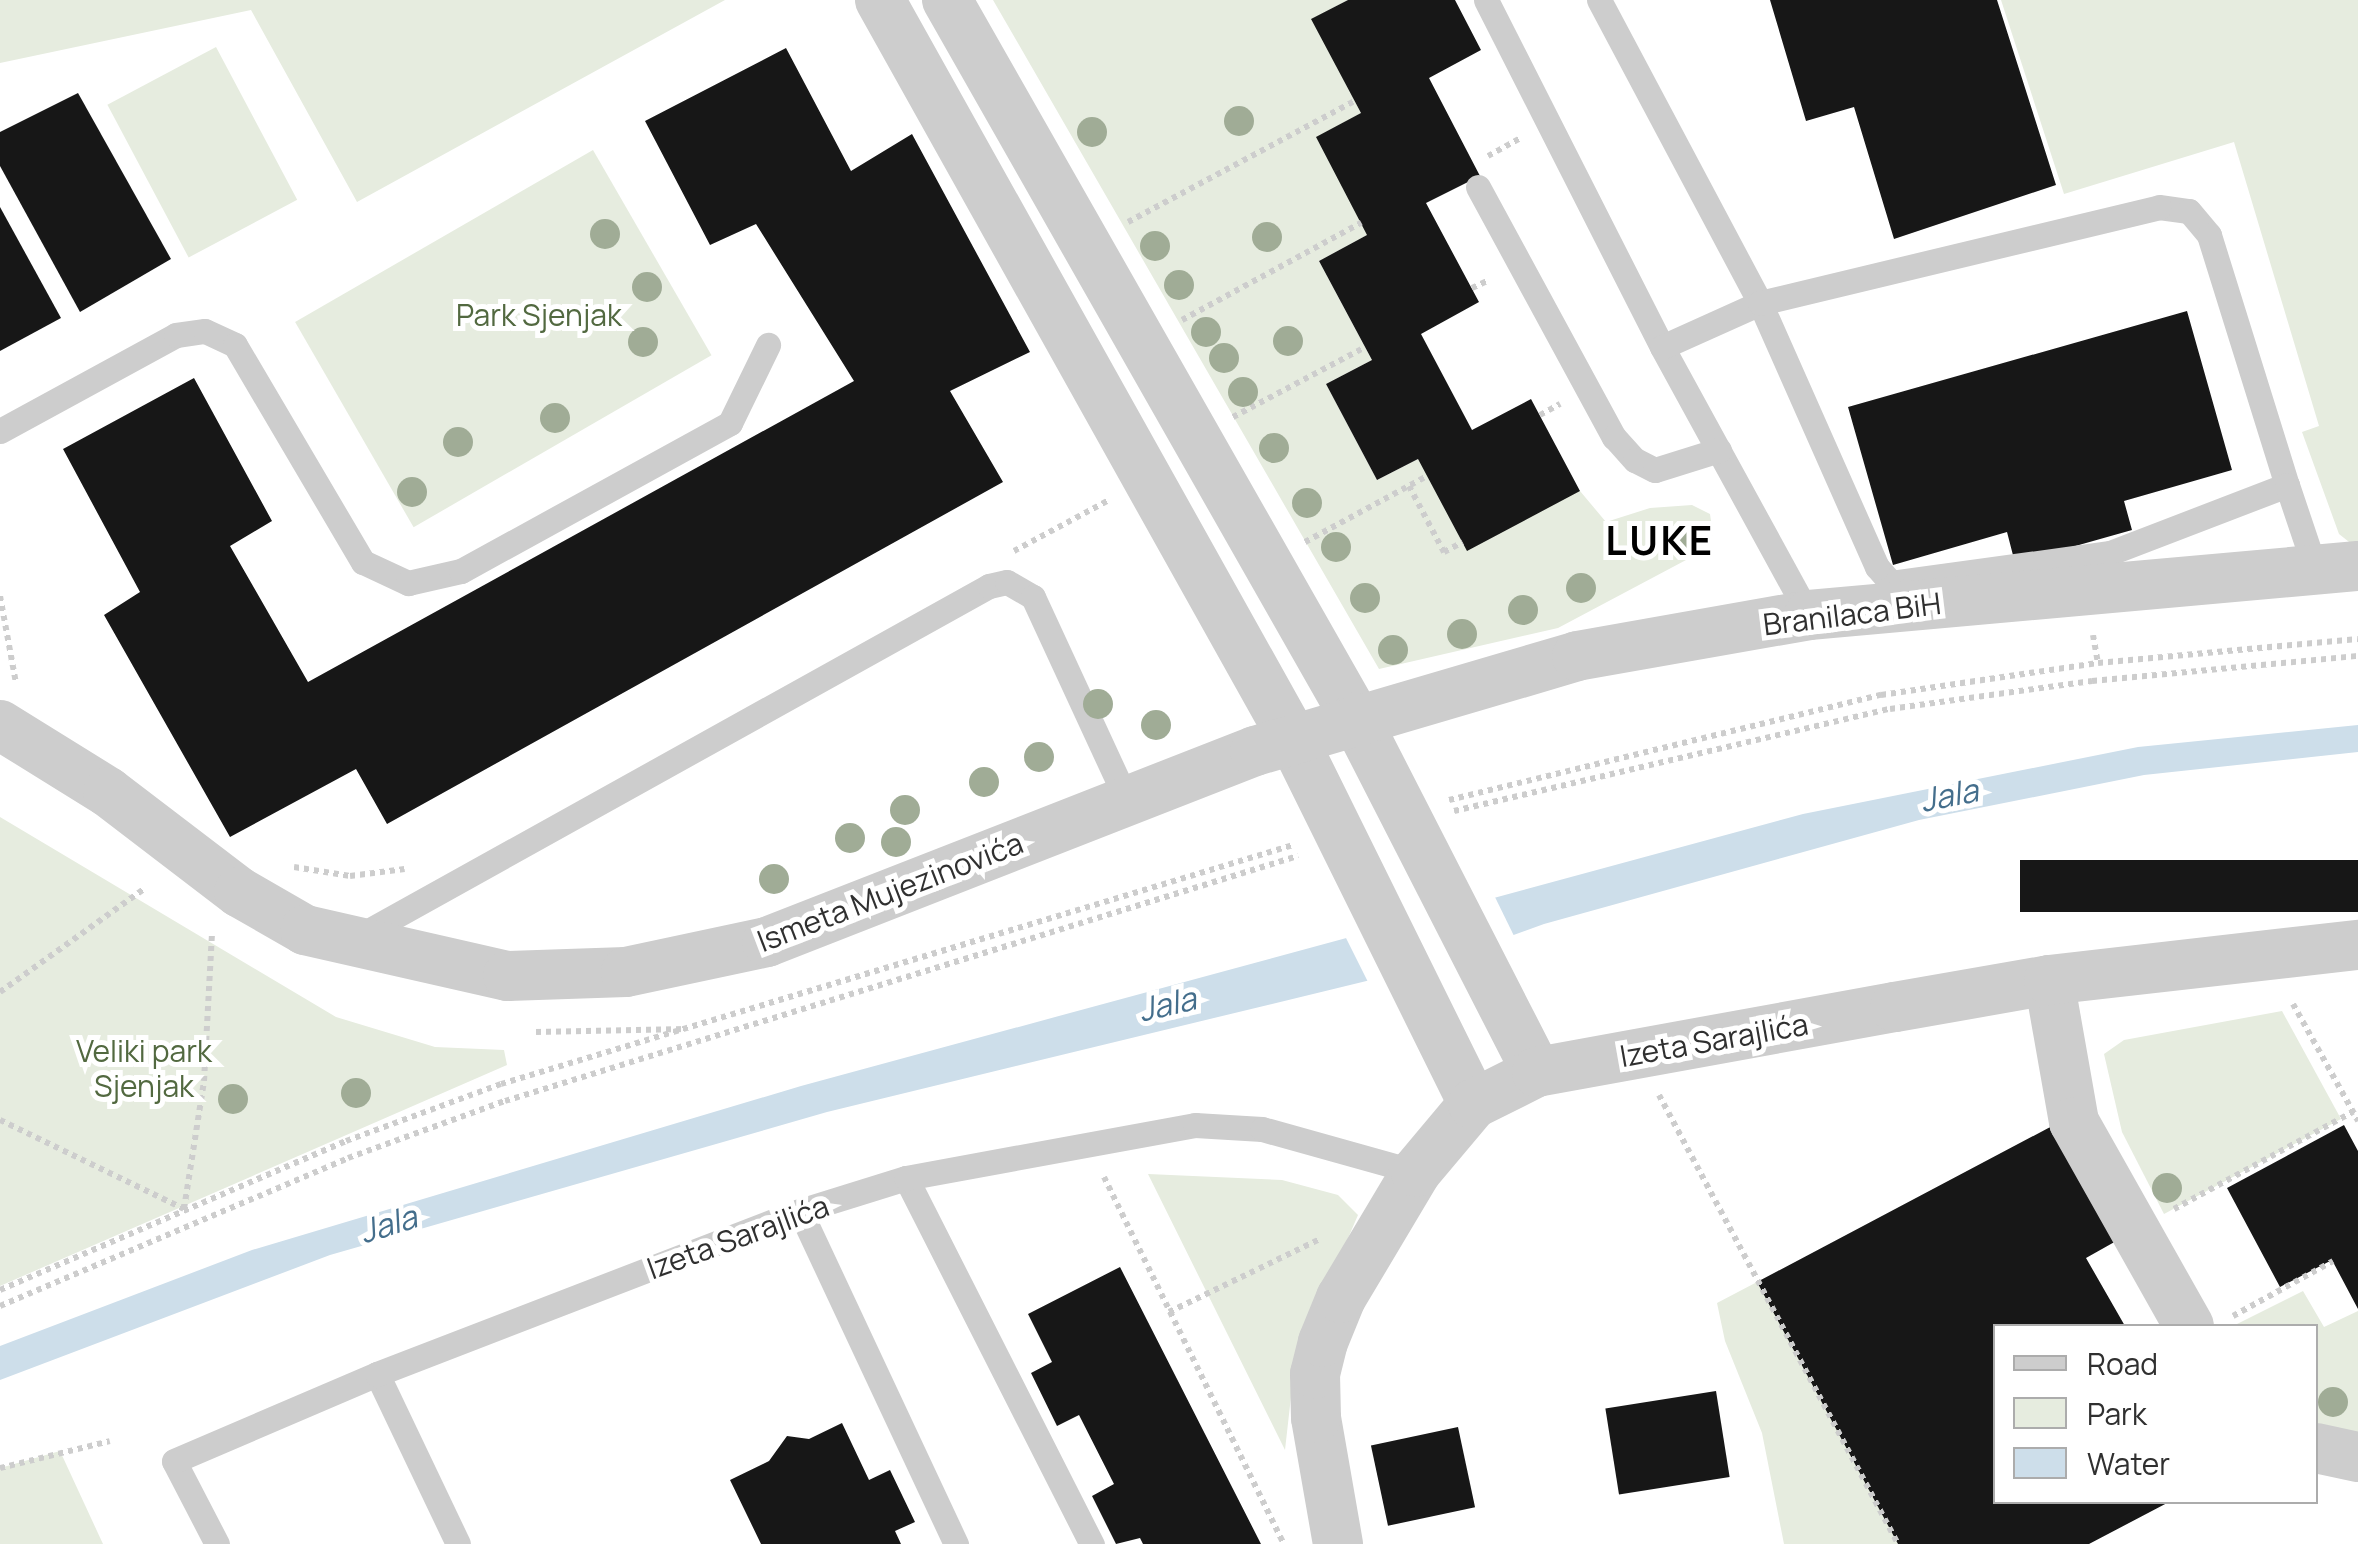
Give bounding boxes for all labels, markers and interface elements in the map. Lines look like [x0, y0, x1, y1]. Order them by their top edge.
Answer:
park label: Park Sjenjak [456, 297, 622, 333]
district label: LUKE [1605, 516, 1715, 564]
street label: Branilaca BiH [1761, 585, 1943, 643]
water label: Jala [1917, 771, 1981, 819]
street label: Ismeta Mujezinovića [752, 825, 1028, 959]
water label: Jala [1134, 979, 1200, 1029]
street label: Izeta Sarajlića [1617, 1006, 1811, 1074]
park label: Veliki park Sjenjak [76, 1033, 212, 1104]
street label: Izeta Sarajlića [642, 1187, 834, 1287]
water label: Jala [355, 1197, 421, 1251]
legend [1993, 1324, 2318, 1504]
text: Road [2087, 1343, 2158, 1384]
text: Park [2087, 1393, 2147, 1434]
text: Water [2087, 1443, 2170, 1484]

